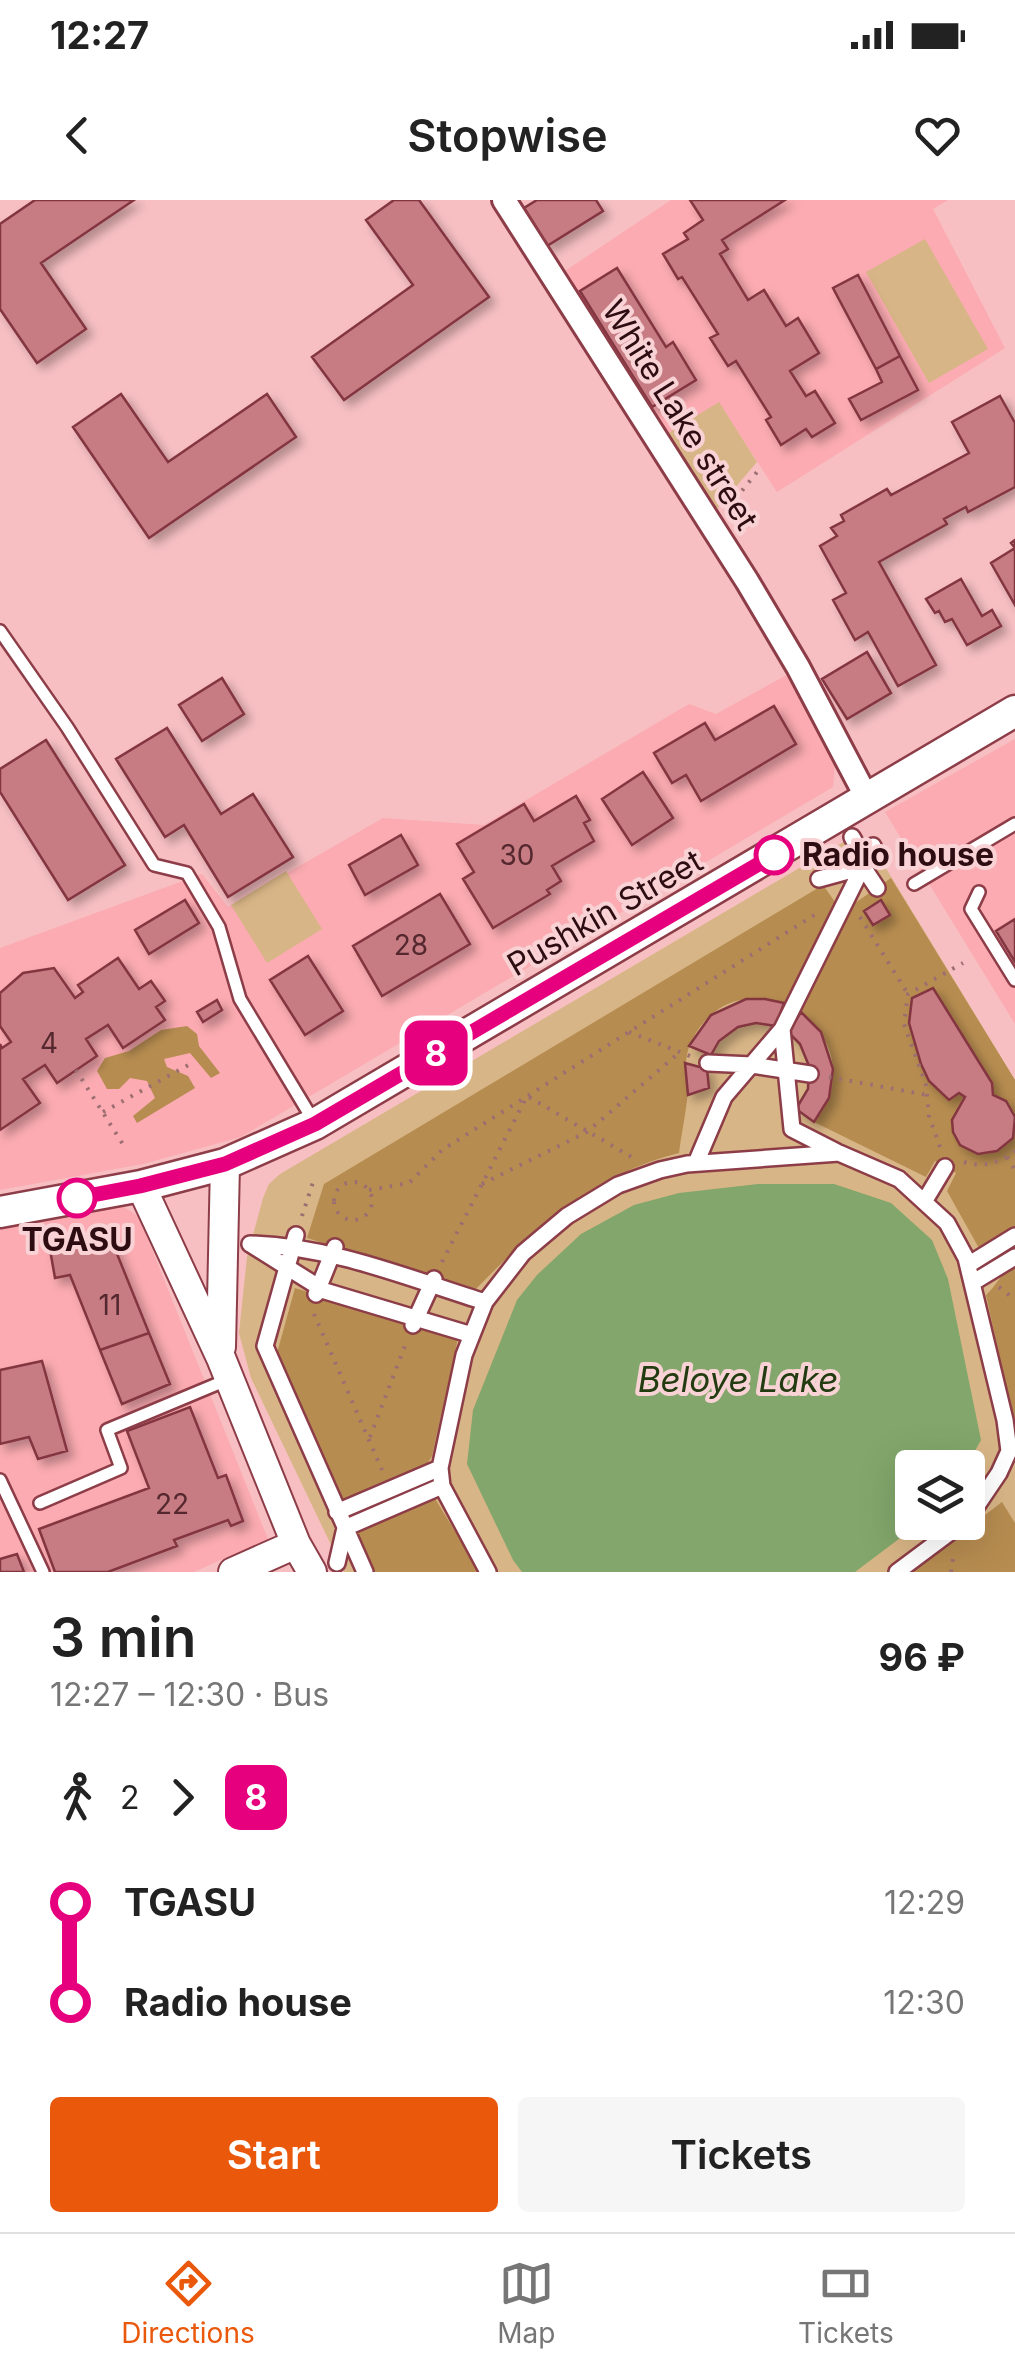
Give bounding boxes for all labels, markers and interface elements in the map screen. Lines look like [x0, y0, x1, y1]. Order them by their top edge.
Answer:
text: 12:27 [50, 12, 149, 58]
icon: back [50, 108, 105, 163]
text: Stopwise [407, 108, 608, 163]
icon: heart [910, 108, 965, 163]
street label: White Lake street [594, 293, 767, 537]
place label: Radio house [802, 835, 994, 874]
marker: Radio house [755, 836, 793, 874]
house number: 30 [500, 838, 534, 872]
street label: Pushkin Street [500, 841, 709, 984]
house number: 28 [394, 928, 428, 962]
line badge: 8 [404, 1020, 468, 1086]
house number: 4 [40, 1026, 58, 1060]
text: 8 [425, 1032, 447, 1074]
marker: TGASU [58, 1179, 96, 1217]
place label: TGASU [21, 1220, 133, 1259]
house number: 11 [99, 1288, 121, 1322]
water label: Beloye Lake [638, 1358, 838, 1400]
map controls [895, 1450, 985, 1540]
button: layers [895, 1450, 985, 1540]
house number: 22 [155, 1487, 189, 1521]
text: 3 min [50, 1604, 196, 1670]
text: 96 ₽ [878, 1634, 965, 1680]
text: 12:27 – 12:30 · Bus [50, 1675, 329, 1714]
icon: walk [50, 1770, 105, 1825]
icon: forward [155, 1770, 210, 1825]
text: 8 [245, 1776, 267, 1818]
text: 2 [120, 1778, 140, 1817]
text: TGASU [124, 1879, 256, 1925]
text: 12:29 [884, 1883, 965, 1922]
text: Radio house [124, 1979, 352, 2025]
text: 12:30 [883, 1983, 965, 2022]
button: Start [50, 2097, 498, 2212]
button: Tickets [518, 2097, 965, 2212]
tab: Directions [121, 2256, 255, 2350]
tab: Map [497, 2256, 556, 2350]
tab: Tickets [798, 2256, 894, 2350]

